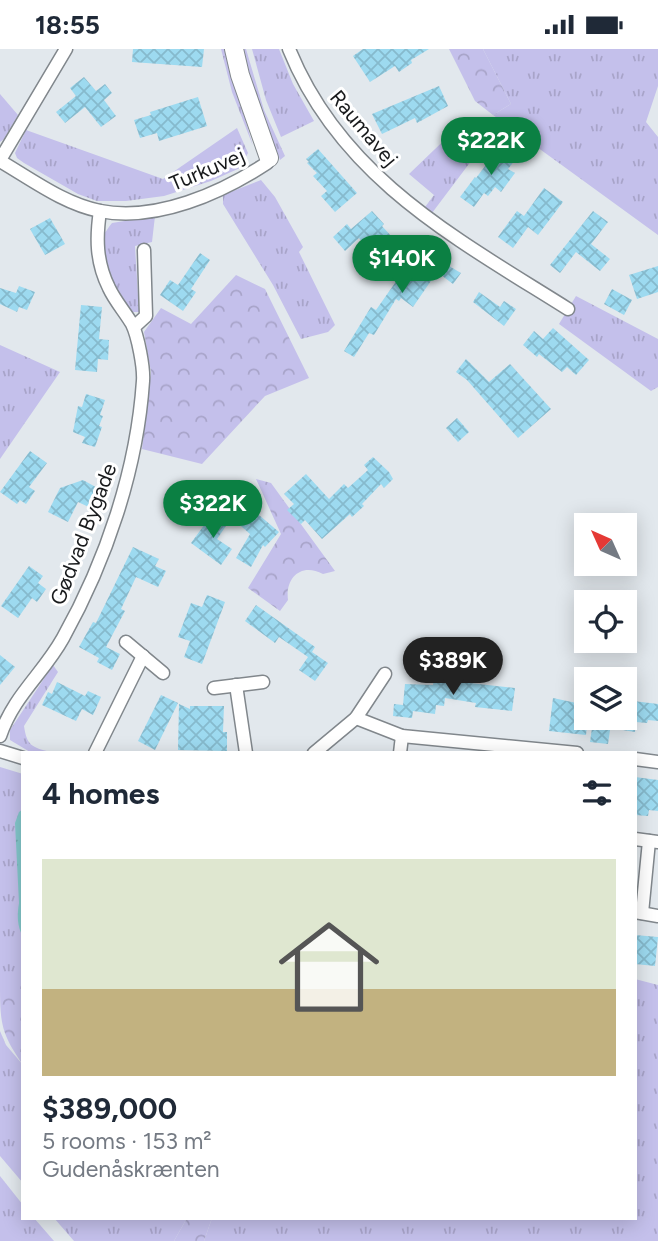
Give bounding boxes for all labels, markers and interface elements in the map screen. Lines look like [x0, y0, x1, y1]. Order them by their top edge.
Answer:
text: 18:55 [35, 9, 100, 41]
street label: Raumavej [325, 85, 403, 171]
pin: $222K [442, 117, 540, 177]
text: $222K [457, 126, 525, 154]
street label: Turkuvej [166, 142, 248, 196]
pin: $140K [353, 236, 451, 295]
text: $140K [368, 244, 436, 272]
street label: Gødvad Bygade [44, 460, 122, 608]
pin: $322K [164, 481, 262, 540]
text: $322K [179, 489, 247, 517]
north arrow [574, 513, 637, 576]
map controls [574, 513, 637, 730]
button: locate [574, 590, 637, 653]
pin: $389K [404, 637, 502, 697]
text: $389K [419, 646, 487, 674]
button: layers [574, 667, 637, 730]
icon: filters [578, 774, 616, 812]
text: 4 homes [42, 775, 159, 812]
icon: home [266, 904, 392, 1030]
text: $389,000 [42, 1090, 177, 1127]
text: 5 rooms · 153 m² [42, 1127, 212, 1155]
text: Gudenåskrænten [42, 1155, 220, 1183]

